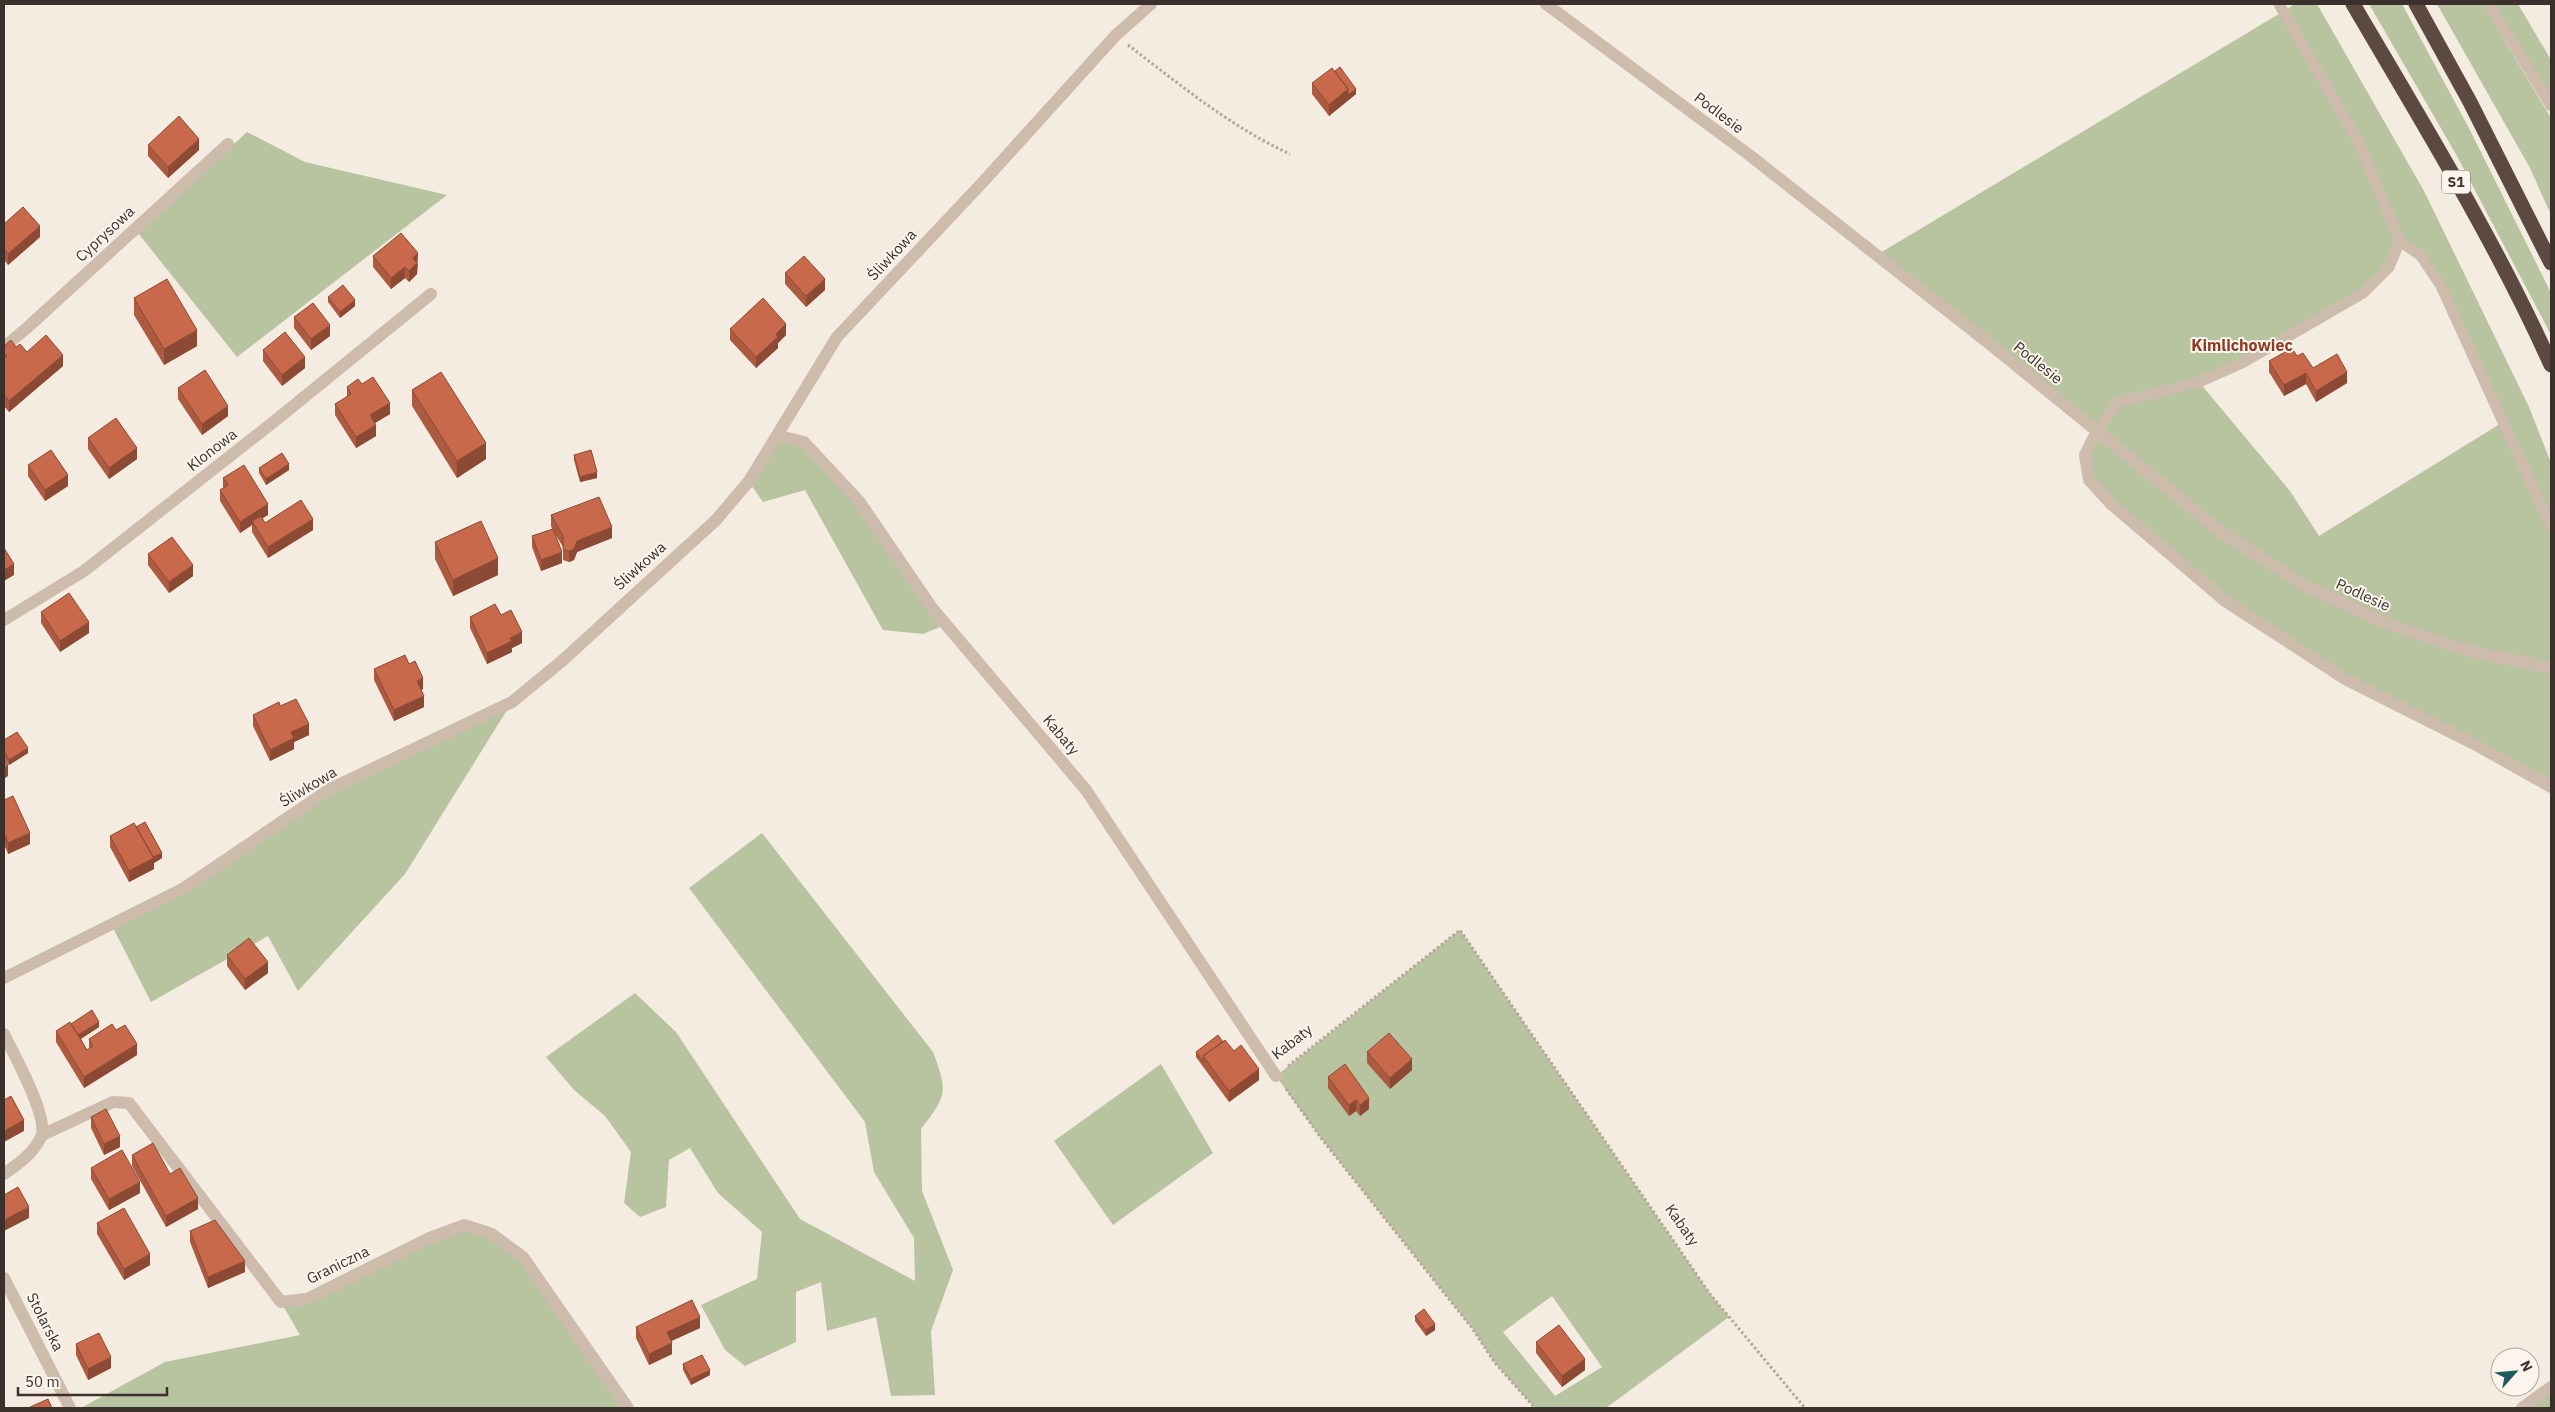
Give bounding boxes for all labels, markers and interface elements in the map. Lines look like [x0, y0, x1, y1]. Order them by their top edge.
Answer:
street label: Podlesie [1691, 88, 1748, 137]
road number: S1 [2442, 170, 2470, 193]
street label: Cyprysowa [71, 202, 138, 266]
street label: Śliwkowa [863, 225, 920, 284]
district label: Kimlichowiec [2191, 335, 2293, 355]
street label: Podlesie [2010, 337, 2067, 388]
street label: Klonowa [183, 424, 240, 475]
street label: Śliwkowa [610, 537, 670, 594]
street label: Podlesie [2333, 574, 2393, 615]
street label: Kabaty [1039, 711, 1084, 759]
street label: Śliwkowa [276, 762, 340, 811]
street label: Kabaty [1267, 1019, 1316, 1063]
street label: Kabaty [1661, 1200, 1704, 1250]
street label: Graniczna [303, 1241, 372, 1288]
street label: Stolarska [23, 1289, 68, 1354]
north arrow [2490, 1347, 2540, 1397]
text: N [2516, 1357, 2537, 1375]
scale bar [18, 1364, 166, 1396]
text: 50 m [25, 1372, 60, 1391]

